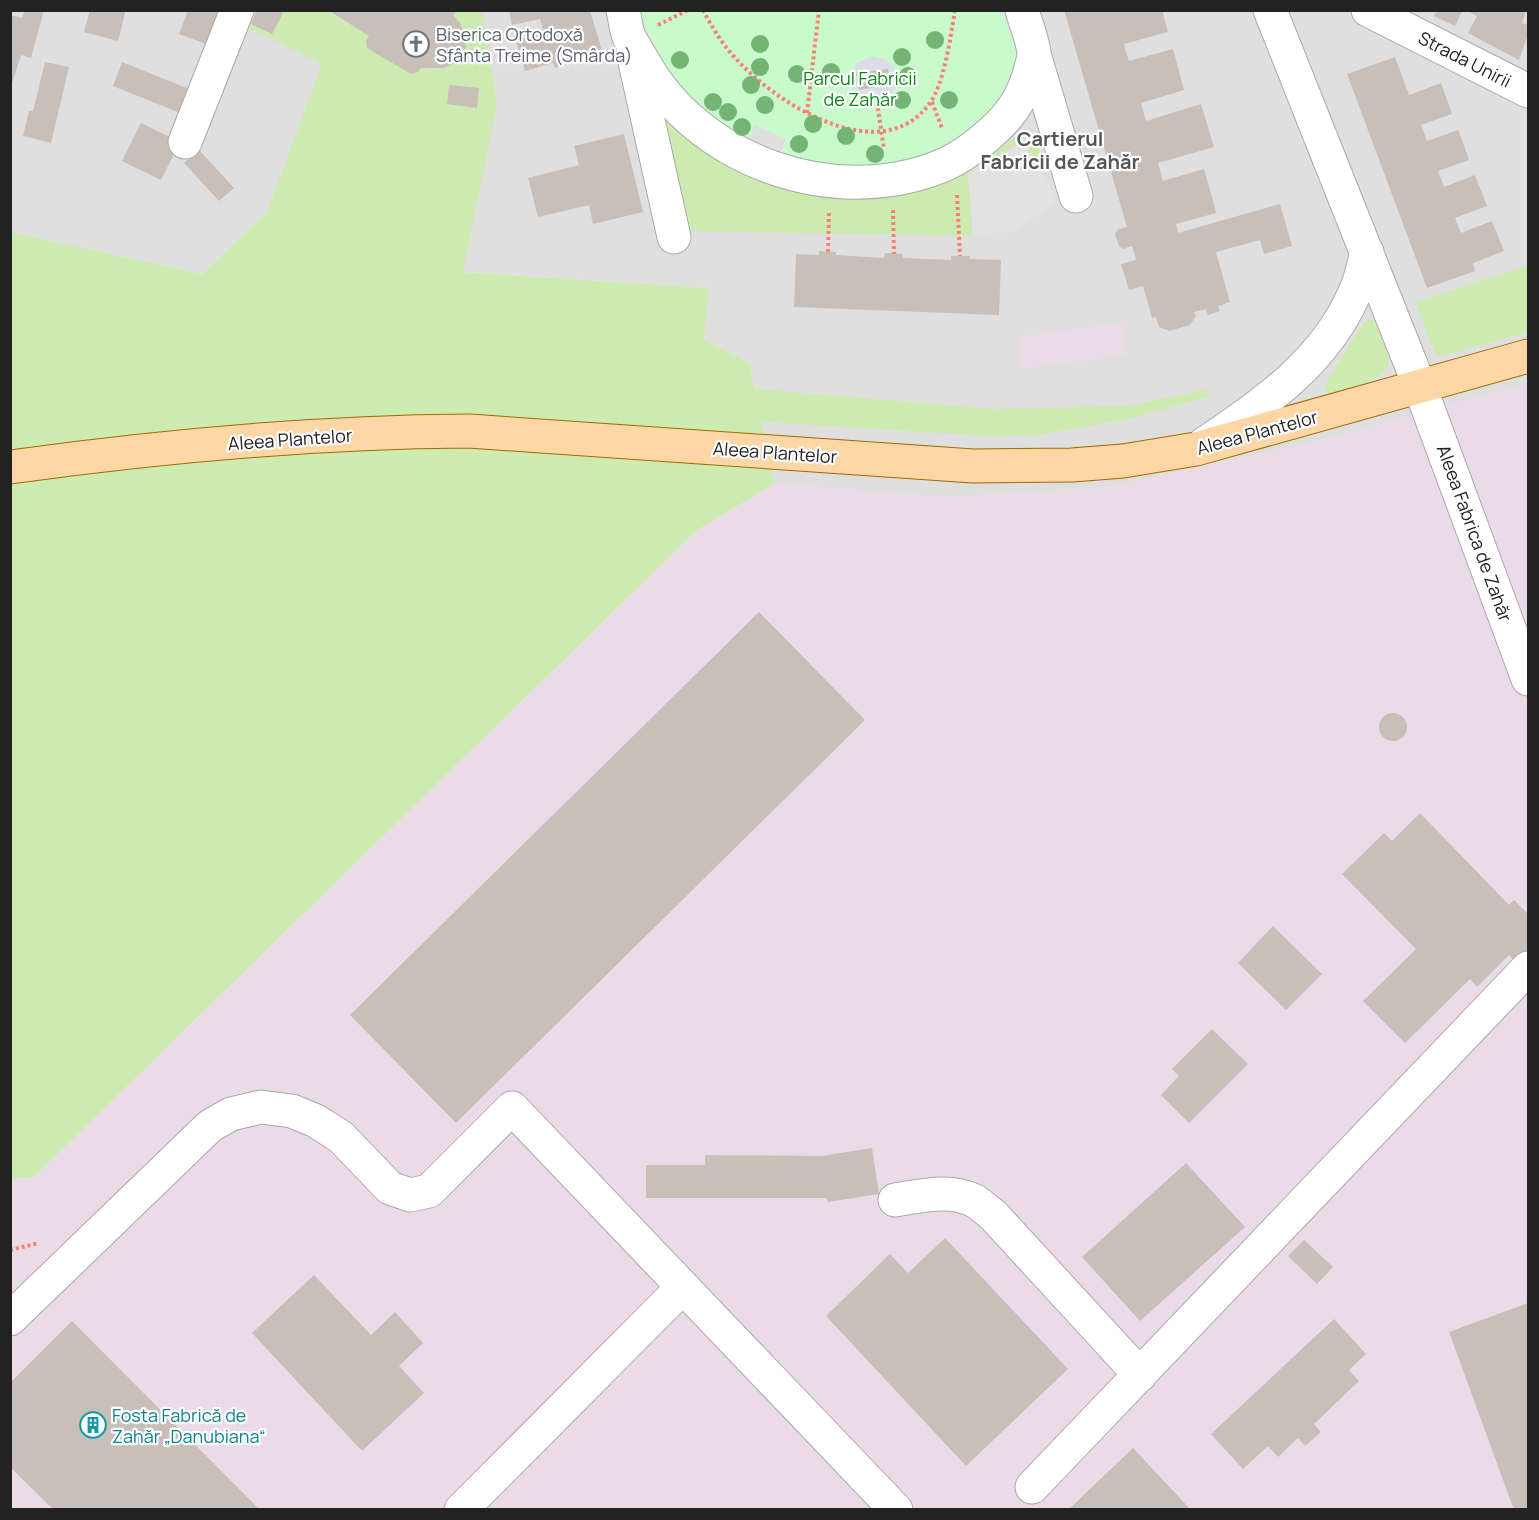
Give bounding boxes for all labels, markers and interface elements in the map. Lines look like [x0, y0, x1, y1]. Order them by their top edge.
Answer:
place label: Biserica Ortodoxă Sfânta Treime (Smârda) [436, 22, 633, 67]
street label: Strada Unirii [1415, 25, 1515, 93]
church icon: Biserica Ortodoxă Sfânta Treime (Smârda) [401, 29, 431, 59]
park label: Parcul Fabricii de Zahăr [803, 66, 917, 111]
district label: Cartierul Fabricii de Zahăr [980, 125, 1140, 175]
street label: Aleea Plantelor [1194, 404, 1321, 460]
street label: Aleea Plantelor [227, 423, 353, 455]
street label: Aleea Plantelor [712, 436, 838, 468]
street label: Aleea Fabrica de Zahăr [1432, 441, 1518, 625]
place label: Fosta Fabrică de Zahăr „Danubiana“ [112, 1403, 266, 1448]
building icon: Fosta Fabrică de Zahăr „Danubiana“ [78, 1410, 108, 1440]

